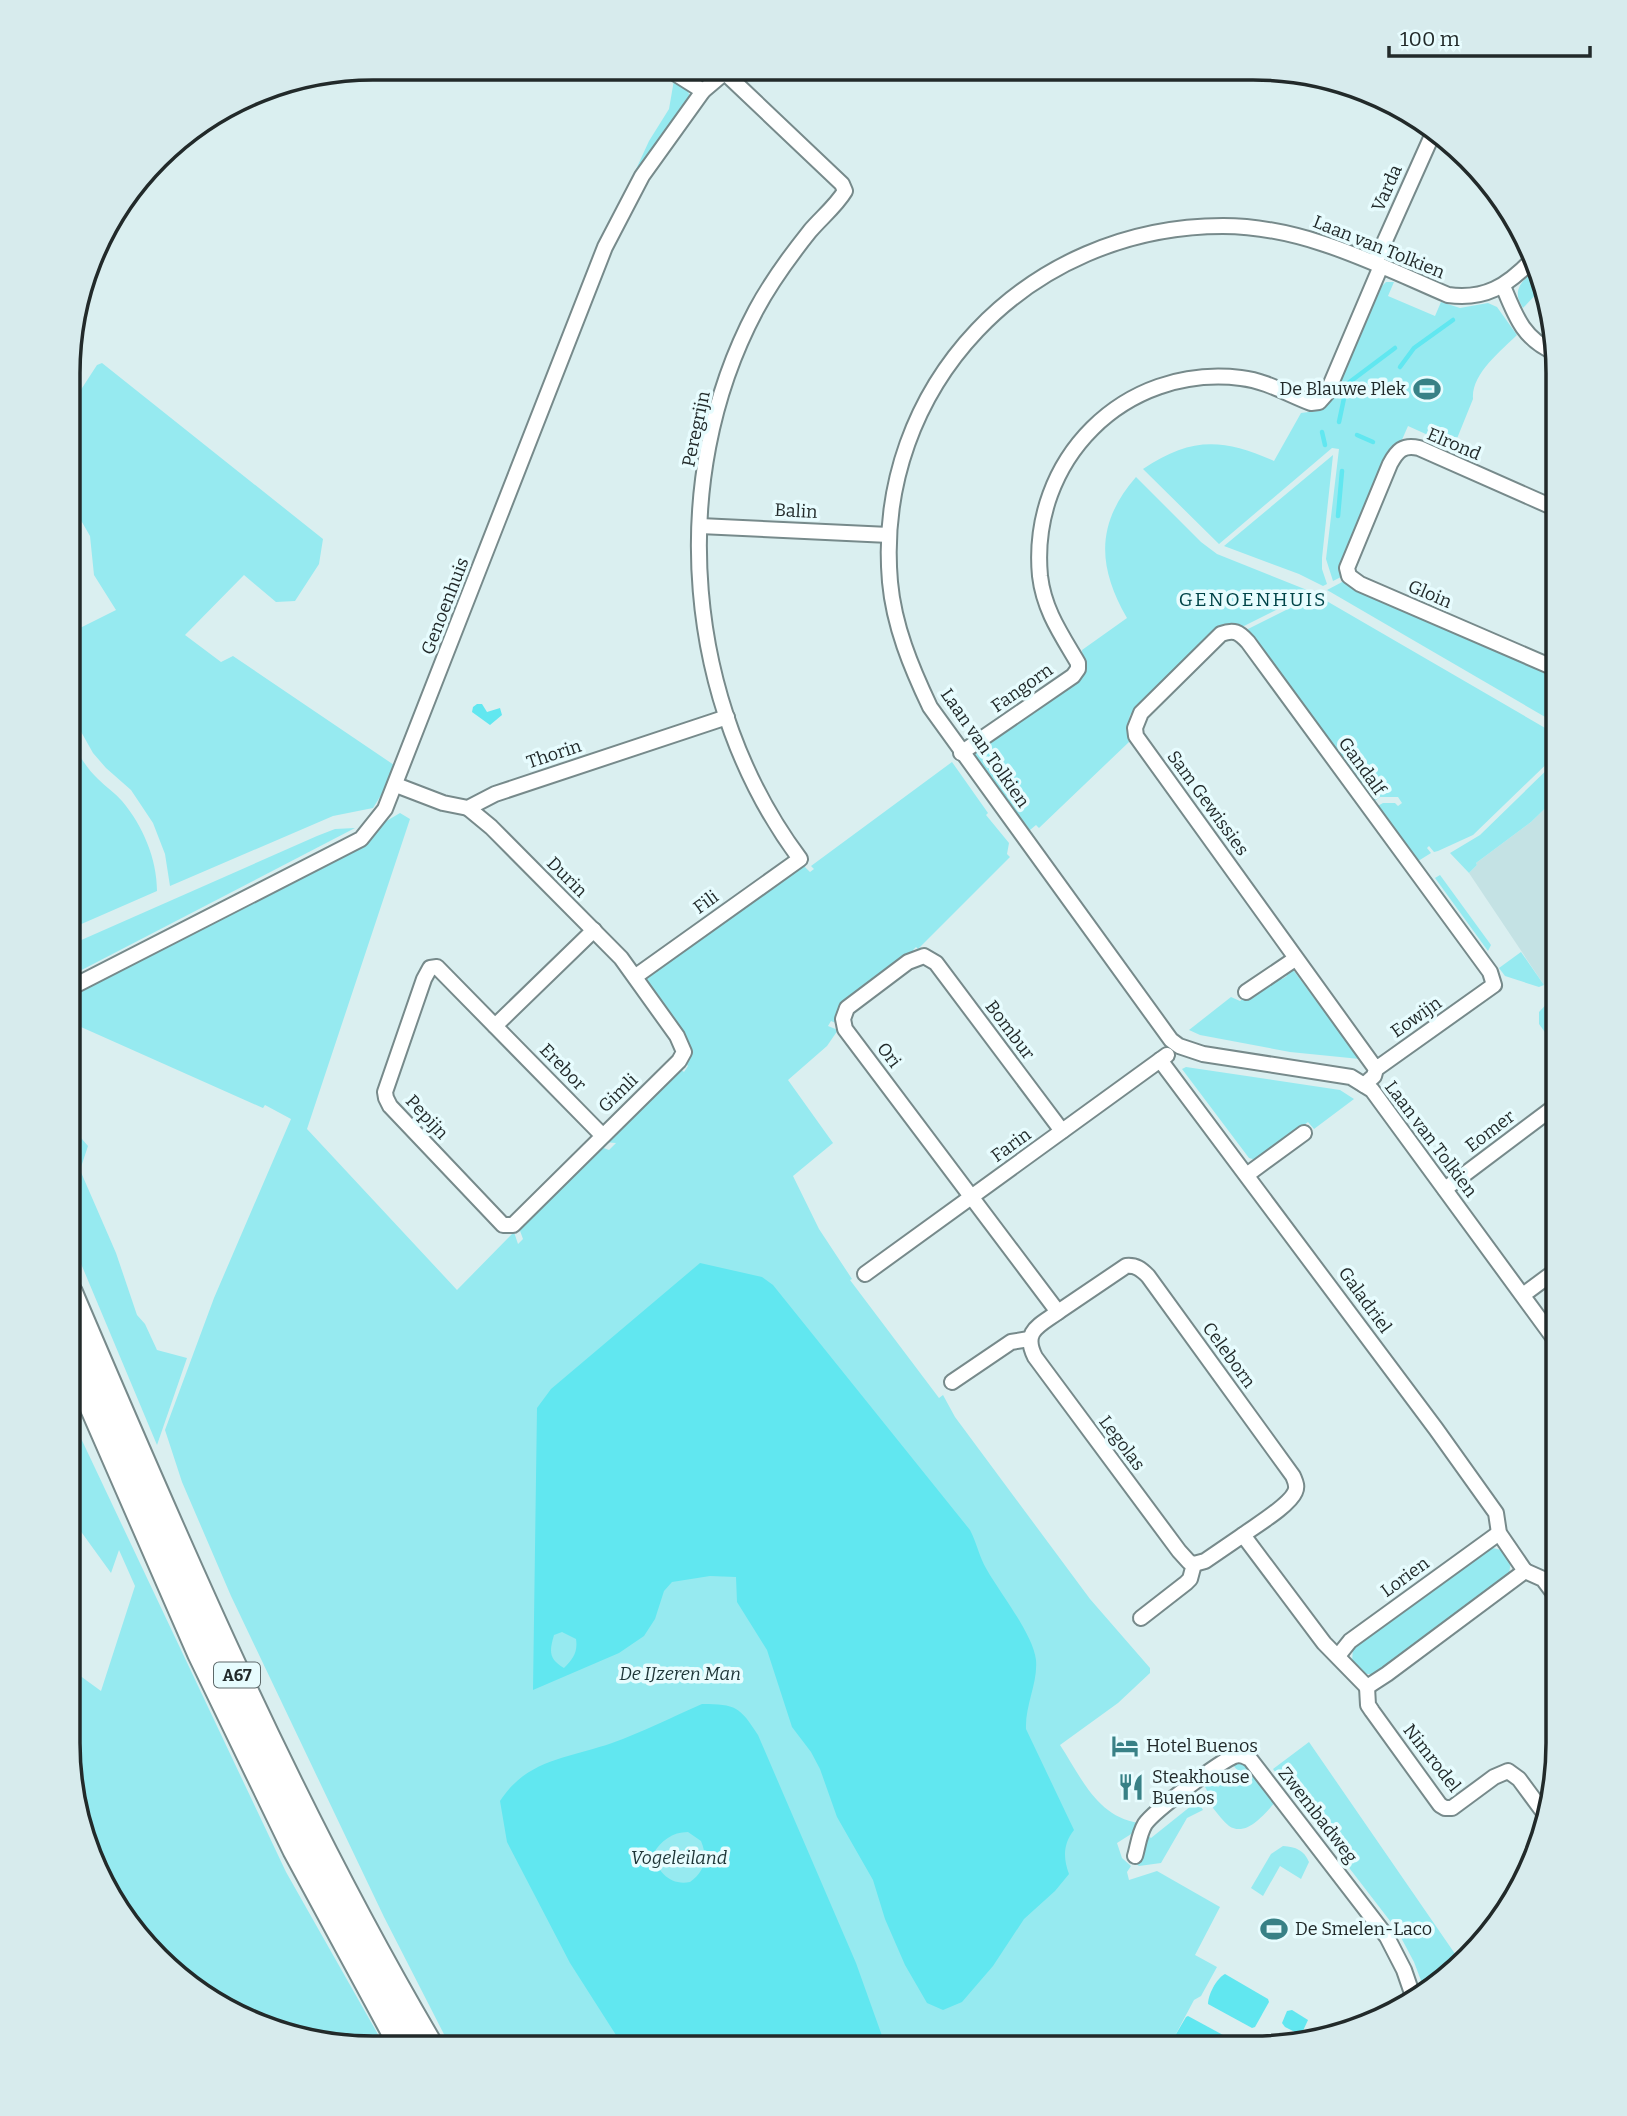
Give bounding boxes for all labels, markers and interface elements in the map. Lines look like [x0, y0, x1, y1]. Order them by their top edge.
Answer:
scale bar [1389, 14, 1590, 58]
text: 100 m [1400, 26, 1460, 52]
street label: Varda [1367, 161, 1407, 215]
street label: Laan van Tolkien [1310, 211, 1449, 284]
sports icon: De Blauwe Plek [1412, 374, 1442, 404]
place label: De Blauwe Plek [1279, 378, 1407, 400]
street label: Peregrijn [677, 389, 715, 469]
street label: Elrond [1424, 423, 1485, 465]
street label: Balin [774, 499, 819, 523]
street label: Genoenhuis [416, 554, 474, 658]
street label: Gloin [1405, 575, 1456, 613]
district label: GENOENHUIS [1179, 588, 1327, 611]
street label: Fangorn [987, 659, 1058, 717]
street label: Laan van Tolkien [936, 684, 1035, 812]
street label: Gandalf [1334, 733, 1391, 801]
street label: Thorin [524, 735, 585, 773]
street label: Sam Gewissies [1163, 746, 1253, 860]
street label: Durin [542, 852, 592, 902]
street label: Fili [689, 886, 723, 918]
street label: Eowijn [1386, 991, 1446, 1042]
street label: Bombur [981, 996, 1039, 1064]
street label: Ori [872, 1038, 906, 1072]
street label: Erebor [535, 1039, 591, 1095]
street label: Gimli [594, 1069, 642, 1117]
street label: Laan van Tolkien [1380, 1076, 1482, 1202]
street label: Pepijn [401, 1090, 453, 1144]
street label: Eomer [1461, 1105, 1519, 1157]
street label: Farin [987, 1123, 1036, 1167]
street label: Galadriel [1334, 1263, 1396, 1337]
street label: Celeborn [1198, 1318, 1261, 1393]
street label: Legolas [1094, 1411, 1150, 1475]
street label: Lorien [1377, 1552, 1434, 1602]
road number: A67 [214, 1662, 260, 1688]
park label: De IJzeren Man [619, 1663, 741, 1685]
street label: Nimrodel [1399, 1720, 1465, 1796]
hotel icon: Hotel Buenos [1110, 1731, 1140, 1761]
place label: Hotel Buenos [1146, 1735, 1258, 1757]
street label: Zwembadweg [1274, 1762, 1362, 1868]
place label: Steakhouse Buenos [1152, 1766, 1250, 1809]
restaurant icon: Steakhouse Buenos [1116, 1772, 1146, 1802]
park label: Vogeleiland [631, 1847, 728, 1869]
sports icon: De Smelen-Laco [1259, 1914, 1289, 1944]
place label: De Smelen-Laco [1295, 1918, 1432, 1940]

